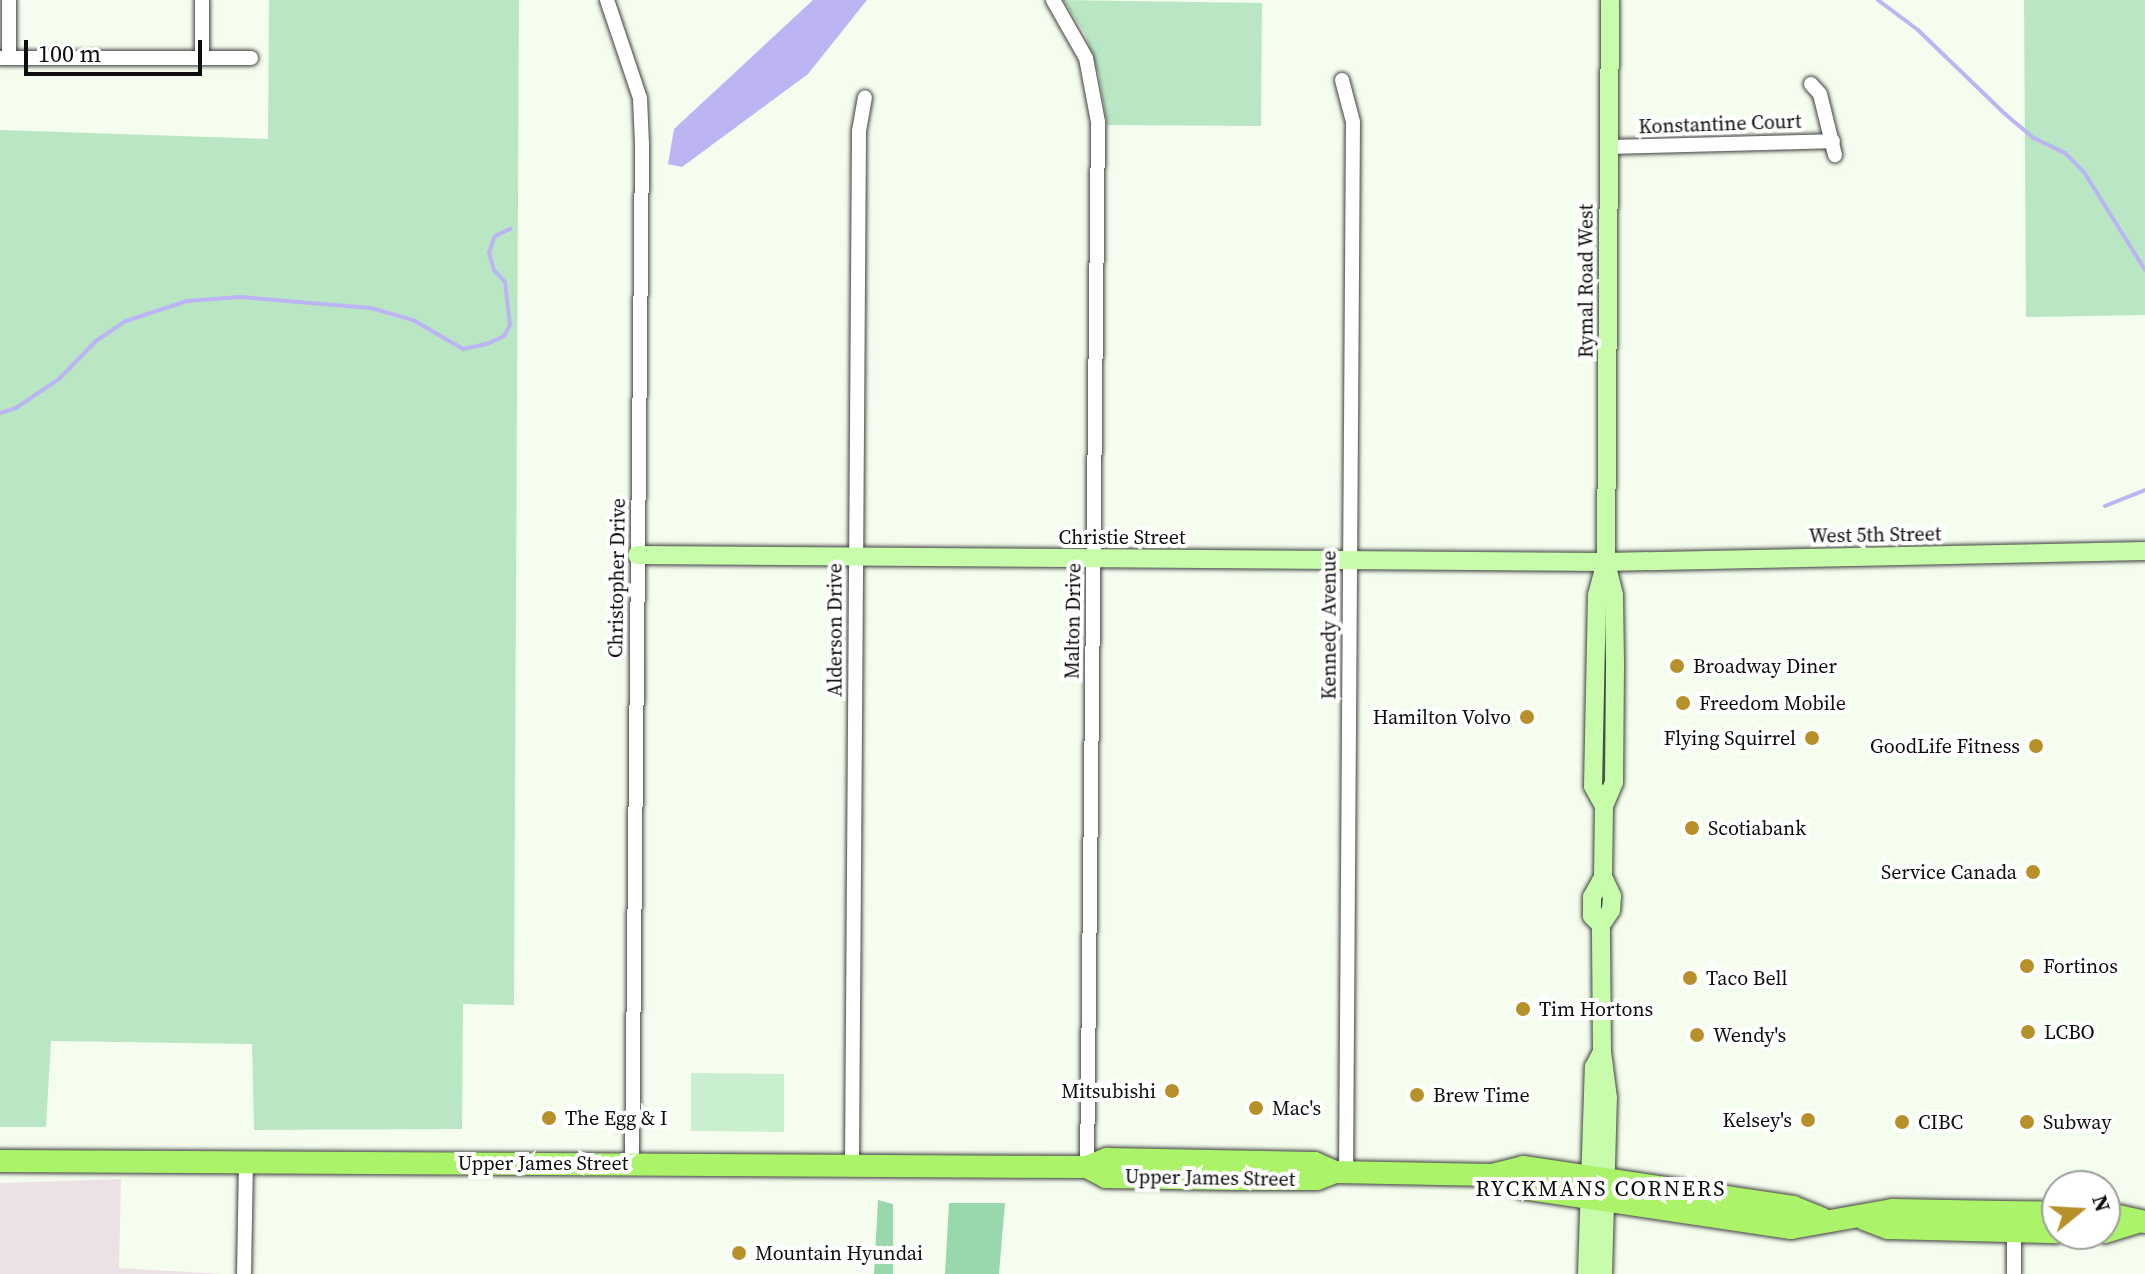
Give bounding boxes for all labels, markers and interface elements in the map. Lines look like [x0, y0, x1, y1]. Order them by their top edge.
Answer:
scale bar [28, 24, 206, 74]
text: 100 m [38, 37, 101, 70]
street label: Konstantine Court [1638, 109, 1802, 139]
street label: Rymal Road West [1574, 204, 1598, 358]
street label: Christopher Drive [604, 498, 630, 658]
street label: West 5th Street [1808, 522, 1942, 548]
street label: Christie Street [1059, 525, 1185, 549]
street label: Kennedy Avenue [1317, 550, 1341, 700]
street label: Alderson Drive [823, 563, 847, 697]
street label: Malton Drive [1060, 563, 1086, 679]
place label: Broadway Diner [1693, 654, 1837, 678]
marker: Broadway Diner [1668, 657, 1686, 675]
place label: Freedom Mobile [1699, 691, 1846, 715]
marker: Freedom Mobile [1674, 694, 1692, 712]
place label: Hamilton Volvo [1372, 705, 1511, 729]
marker: Hamilton Volvo [1518, 708, 1536, 726]
place label: Flying Squirrel [1664, 726, 1796, 750]
marker: Flying Squirrel [1803, 729, 1821, 747]
place label: GoodLife Fitness [1870, 734, 2020, 758]
marker: GoodLife Fitness [2027, 737, 2045, 755]
place label: Scotiabank [1708, 816, 1806, 840]
marker: Scotiabank [1683, 819, 1701, 837]
place label: Service Canada [1881, 860, 2017, 884]
marker: Service Canada [2024, 863, 2042, 881]
place label: Fortinos [2043, 954, 2118, 978]
marker: Fortinos [2018, 957, 2036, 975]
place label: Taco Bell [1706, 966, 1787, 990]
marker: Taco Bell [1681, 969, 1699, 987]
place label: Tim Hortons [1539, 997, 1653, 1021]
marker: Tim Hortons [1514, 1000, 1532, 1018]
place label: LCBO [2044, 1020, 2095, 1044]
place label: Wendy's [1713, 1023, 1786, 1047]
marker: LCBO [2019, 1023, 2037, 1041]
marker: Wendy's [1688, 1026, 1706, 1044]
place label: Mitsubishi [1061, 1079, 1156, 1103]
marker: Mitsubishi [1163, 1082, 1181, 1100]
place label: Brew Time [1433, 1083, 1530, 1107]
marker: Brew Time [1408, 1086, 1426, 1104]
place label: Mac's [1272, 1096, 1321, 1120]
marker: Mac's [1247, 1099, 1265, 1117]
place label: The Egg & I [565, 1106, 667, 1130]
place label: Kelsey's [1722, 1108, 1792, 1132]
marker: The Egg & I [540, 1109, 558, 1127]
place label: CIBC [1918, 1110, 1963, 1134]
place label: Subway [2043, 1110, 2111, 1134]
marker: Kelsey's [1799, 1111, 1817, 1129]
marker: CIBC [1893, 1113, 1911, 1131]
marker: Subway [2018, 1113, 2036, 1131]
street label: Upper James Street [458, 1151, 628, 1175]
street label: Upper James Street [1125, 1165, 1295, 1191]
north arrow [2041, 1170, 2121, 1250]
district label: RYCKMANS CORNERS [1475, 1176, 1727, 1202]
text: N [2085, 1191, 2119, 1215]
place label: Mountain Hyundai [755, 1241, 923, 1265]
marker: Mountain Hyundai [730, 1244, 748, 1262]

